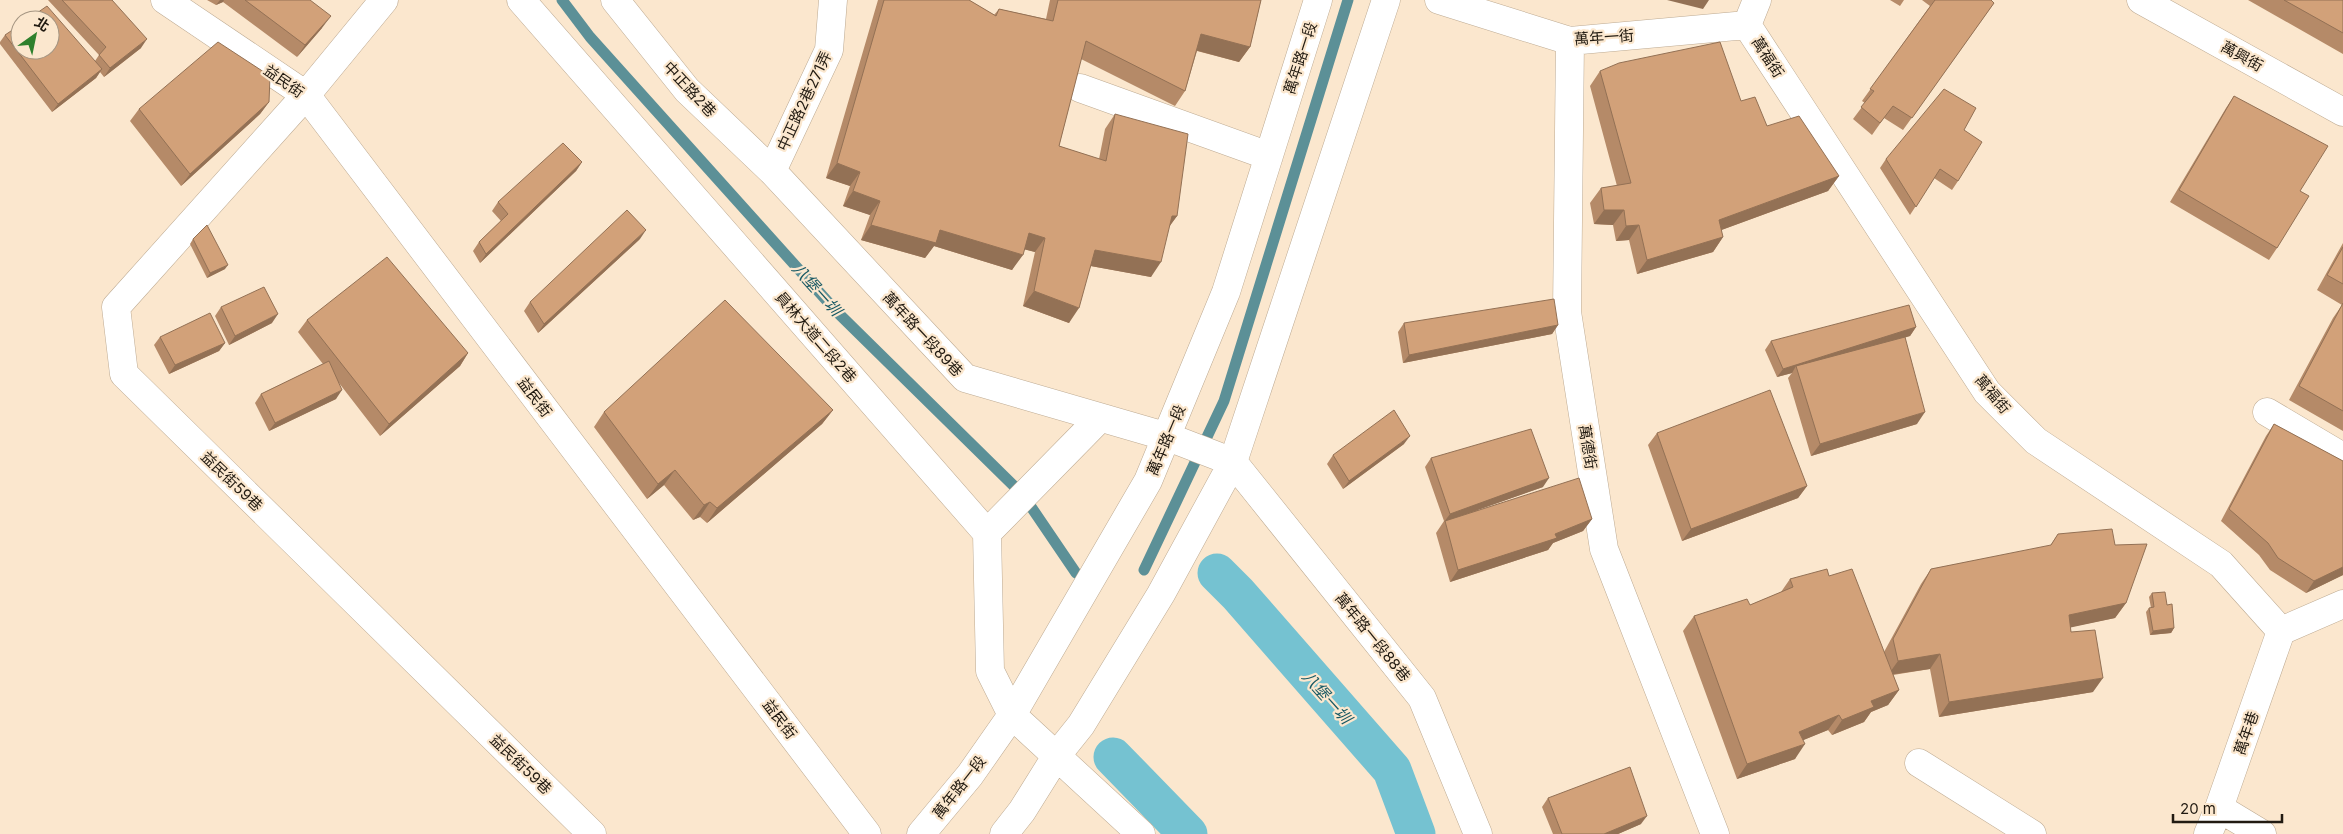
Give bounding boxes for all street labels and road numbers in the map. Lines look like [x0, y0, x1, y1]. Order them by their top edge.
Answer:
street label: 萬年路一段 [1279, 19, 1321, 97]
street label: 萬年一街 [1573, 25, 1635, 49]
street label: 萬福街 [1748, 33, 1788, 81]
street label: 萬興街 [2218, 37, 2266, 75]
street label: 中正路2巷271弄 [773, 48, 835, 154]
street label: 中正路2巷 [659, 57, 721, 121]
street label: 益民街 [260, 60, 308, 102]
street label: 員林大道二段2巷 [771, 288, 861, 386]
street label: 萬年路一段89巷 [879, 288, 967, 380]
street label: 萬福街 [1971, 371, 2015, 417]
street label: 益民街 [514, 373, 556, 421]
street label: 萬年路一段 [1143, 402, 1189, 478]
street label: 萬德街 [1575, 423, 1601, 471]
street label: 益民街59巷 [197, 447, 267, 515]
street label: 萬年路一段88巷 [1331, 589, 1415, 685]
street label: 益民街 [759, 695, 801, 743]
street label: 萬年巷 [2230, 709, 2262, 757]
street label: 益民街59巷 [486, 730, 556, 798]
street label: 萬年路一段 [928, 752, 990, 822]

